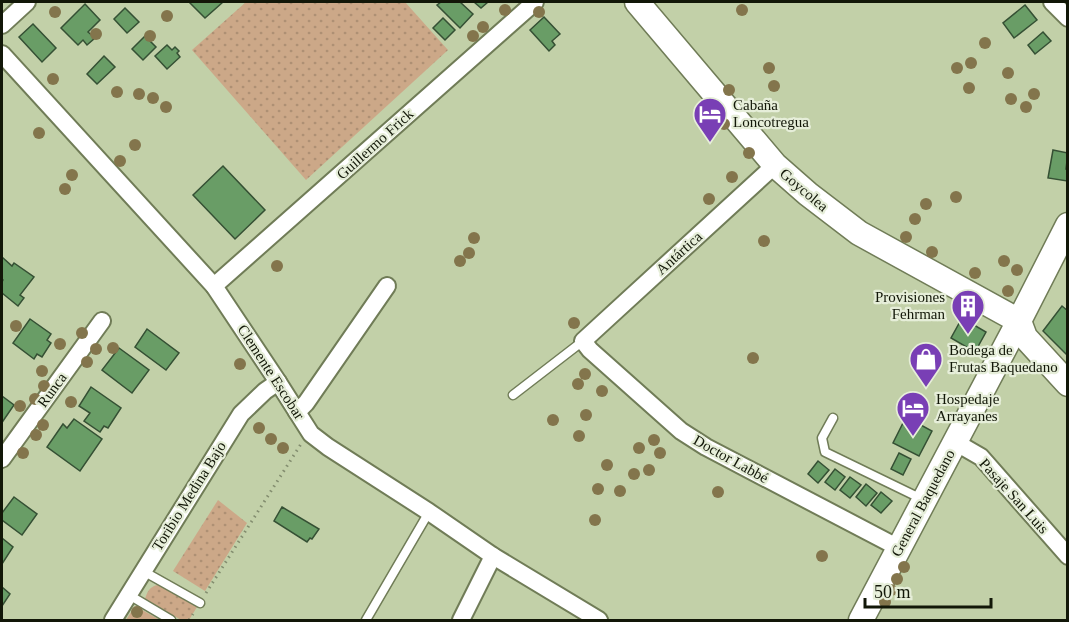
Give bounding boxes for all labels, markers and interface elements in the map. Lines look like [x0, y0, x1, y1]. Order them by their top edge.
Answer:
hotel icon: Cabaña Loncotregua [692, 96, 728, 143]
place label: Cabaña Loncotregua [733, 97, 809, 130]
street label: Guillermo Frick [334, 105, 417, 182]
street label: Goycolea [777, 165, 831, 215]
street label: Antártica [653, 228, 705, 278]
building icon: Provisiones Fehrman [950, 288, 986, 335]
place label: Provisiones Fehrman [875, 289, 945, 322]
street label: Clemente Escobar [234, 322, 308, 422]
shop icon: Bodega de Frutas Baquedano [908, 341, 944, 388]
place label: Bodega de Frutas Baquedano [949, 342, 1058, 375]
street label: Runca [34, 370, 70, 410]
hotel icon: Hospedaje Arrayanes [895, 390, 931, 437]
place label: Hospedaje Arrayanes [936, 391, 1000, 424]
street label: Doctor Labbé [691, 432, 771, 486]
street label: Toribio Medina Bajo [149, 438, 229, 554]
street label: General Baquedano [888, 447, 958, 559]
street label: Pasaje San Luis [976, 455, 1052, 537]
scale bar [865, 571, 991, 609]
text: 50 m [874, 582, 911, 602]

